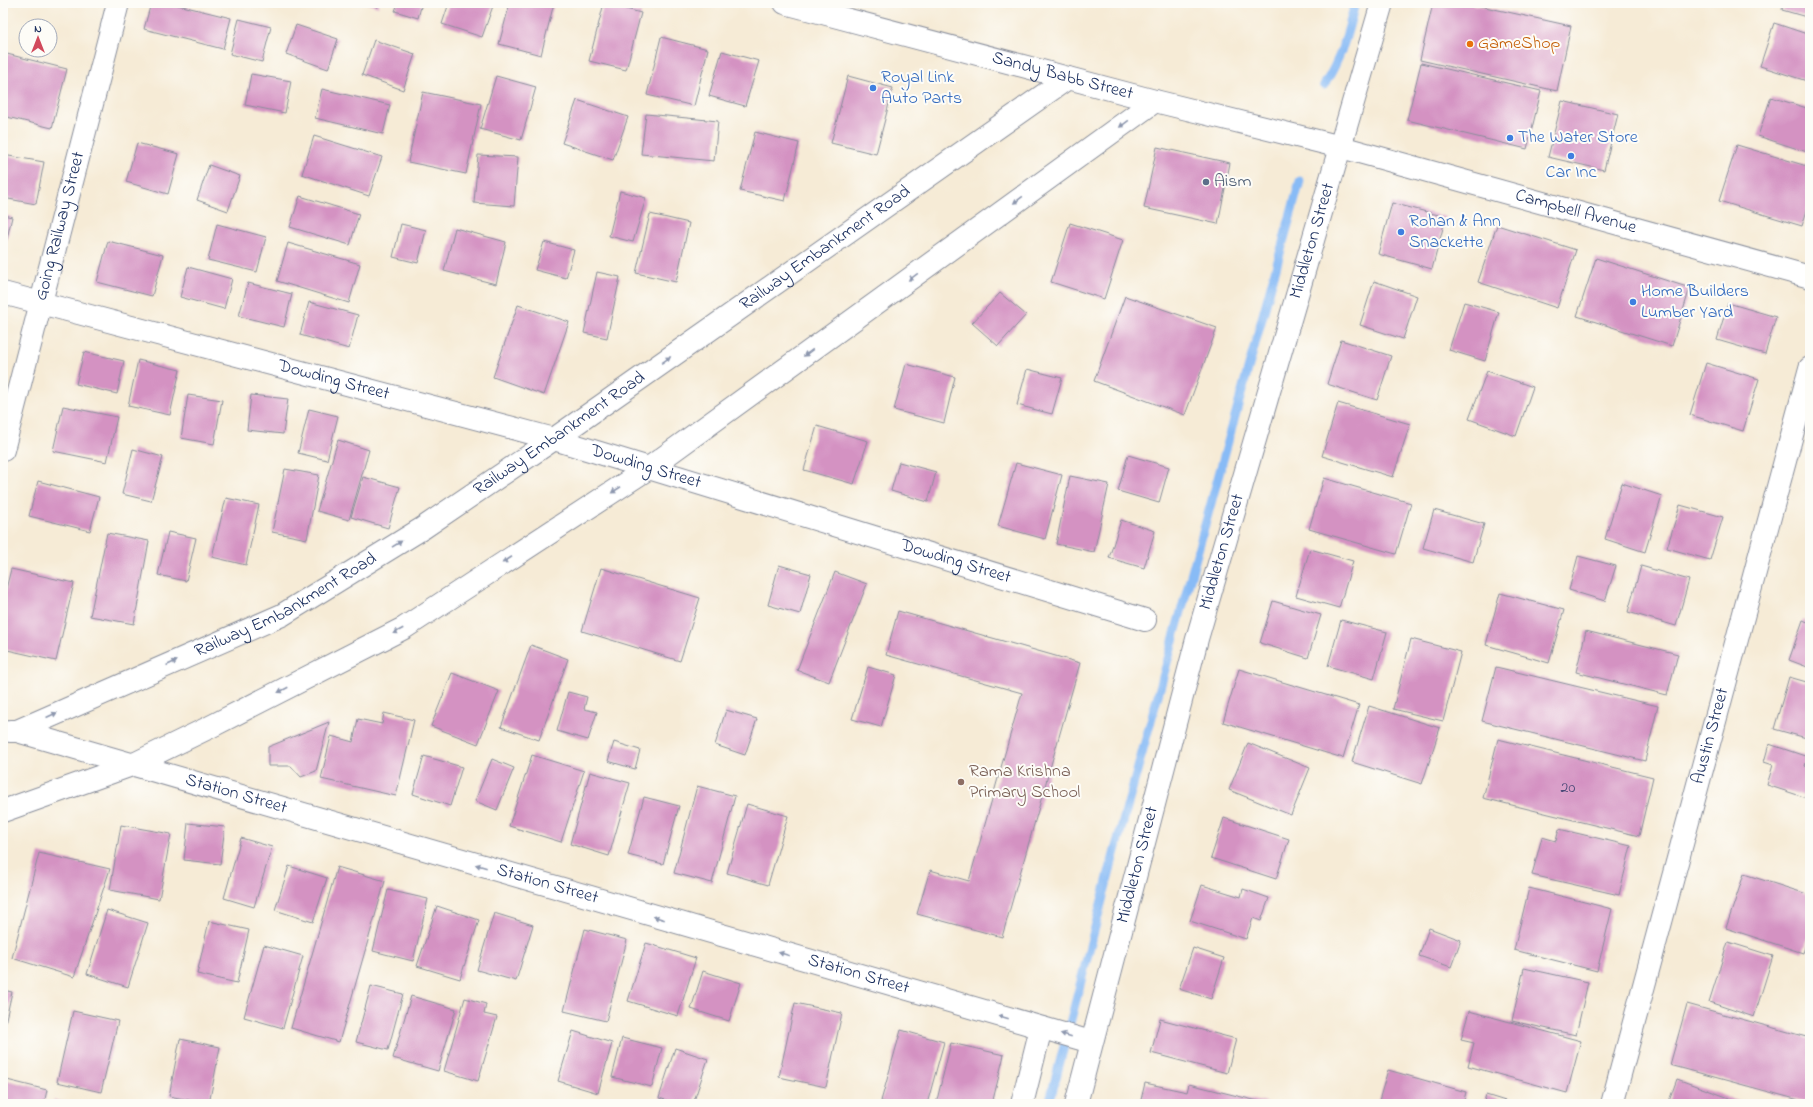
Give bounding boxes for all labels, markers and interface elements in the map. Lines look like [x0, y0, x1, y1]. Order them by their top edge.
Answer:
north arrow [18, 18, 58, 58]
text: N [34, 21, 42, 37]
place label: GameShop [1478, 31, 1561, 57]
marker: GameShop [1465, 39, 1475, 49]
street label: Sandy Babb Street [989, 45, 1136, 108]
place label: Royal Link Auto Parts [881, 65, 962, 112]
marker: Royal Link Auto Parts [868, 83, 878, 93]
one-way arrow [1118, 120, 1129, 128]
place label: The Water Store [1518, 125, 1639, 151]
marker: The Water Store [1505, 133, 1515, 143]
street label: Going Railway Street [29, 149, 92, 304]
marker: Car Inc [1566, 151, 1576, 161]
place label: Car Inc [1546, 160, 1596, 186]
place label: Aism [1214, 169, 1251, 195]
marker: Aism [1201, 177, 1211, 187]
street label: Railway Embankment Road [735, 179, 916, 318]
street label: Middleton Street [1284, 180, 1342, 302]
street label: Campbell Avenue [1512, 183, 1640, 242]
one-way arrow [1013, 196, 1024, 205]
place label: Rohan & Ann Snackette [1409, 209, 1501, 256]
marker: Rohan & Ann Snackette [1396, 227, 1406, 237]
one-way arrow [908, 273, 919, 281]
place label: Home Builders Lumber Yard [1641, 279, 1749, 326]
marker: Home Builders Lumber Yard [1628, 297, 1638, 307]
one-way arrow [803, 349, 813, 357]
street label: Dowding Street [274, 353, 392, 408]
one-way arrow [661, 356, 672, 364]
street label: Railway Embankment Road [469, 365, 651, 503]
street label: Dowding Street [586, 438, 704, 496]
one-way arrow [610, 486, 622, 493]
street label: Middleton Street [1193, 491, 1251, 613]
street label: Dowding Street [896, 532, 1014, 591]
one-way arrow [392, 540, 402, 548]
street label: Railway Embankment Road [191, 546, 382, 665]
one-way arrow [502, 557, 513, 564]
one-way arrow [392, 627, 404, 634]
one-way arrow [166, 660, 178, 666]
street label: Austin Street [1686, 685, 1736, 787]
one-way arrow [277, 687, 288, 694]
one-way arrow [47, 712, 58, 718]
place label: Rama Krishna Primary School [969, 759, 1080, 806]
street label: Station Street [182, 767, 290, 821]
house number: 20 [1561, 776, 1576, 800]
marker: Rama Krishna Primary School [956, 777, 966, 787]
street label: Middleton Street [1111, 804, 1166, 926]
street label: Station Street [493, 857, 601, 912]
one-way arrow [474, 863, 486, 869]
one-way arrow [653, 915, 665, 921]
street label: Station Street [804, 948, 912, 1002]
one-way arrow [778, 951, 790, 957]
one-way arrow [997, 1014, 1009, 1020]
one-way arrow [1060, 1032, 1072, 1038]

